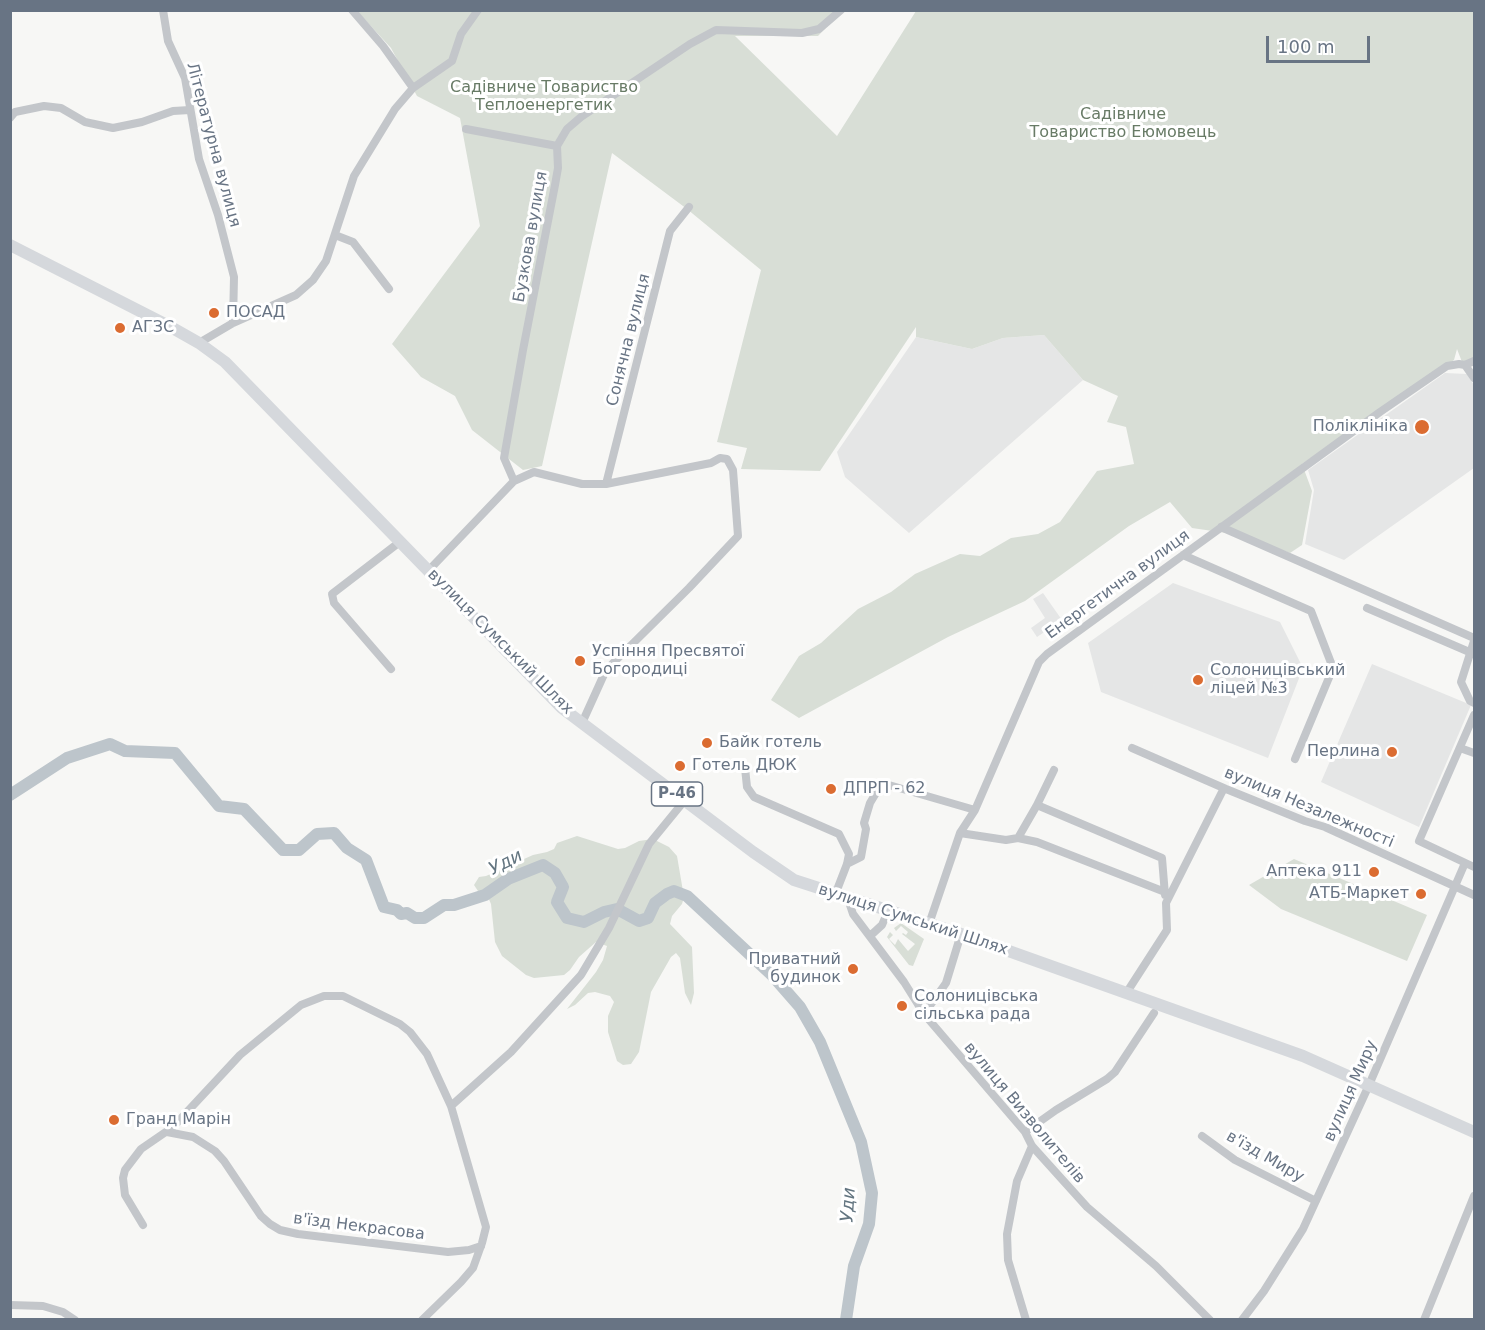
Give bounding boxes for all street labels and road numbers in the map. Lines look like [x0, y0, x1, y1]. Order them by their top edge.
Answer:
street label: Літературна вулиця [182, 60, 244, 230]
street label: Бузкова вулиця [510, 170, 552, 304]
street label: Сонячна вулиця [603, 272, 655, 408]
street label: Енергетична вулиця [1042, 526, 1194, 644]
street label: вулиця Сумський Шлях [423, 565, 577, 719]
street label: вулиця Незалежності [1221, 763, 1397, 853]
road number: Р-46 [652, 782, 702, 806]
street label: вулиця Сумський Шлях [816, 880, 1010, 960]
street label: вулиця Миру [1320, 1037, 1382, 1145]
street label: вулиця Визволителів [959, 1039, 1089, 1187]
street label: в'їзд Миру [1223, 1127, 1307, 1187]
street label: в'їзд Некрасова [292, 1209, 426, 1245]

